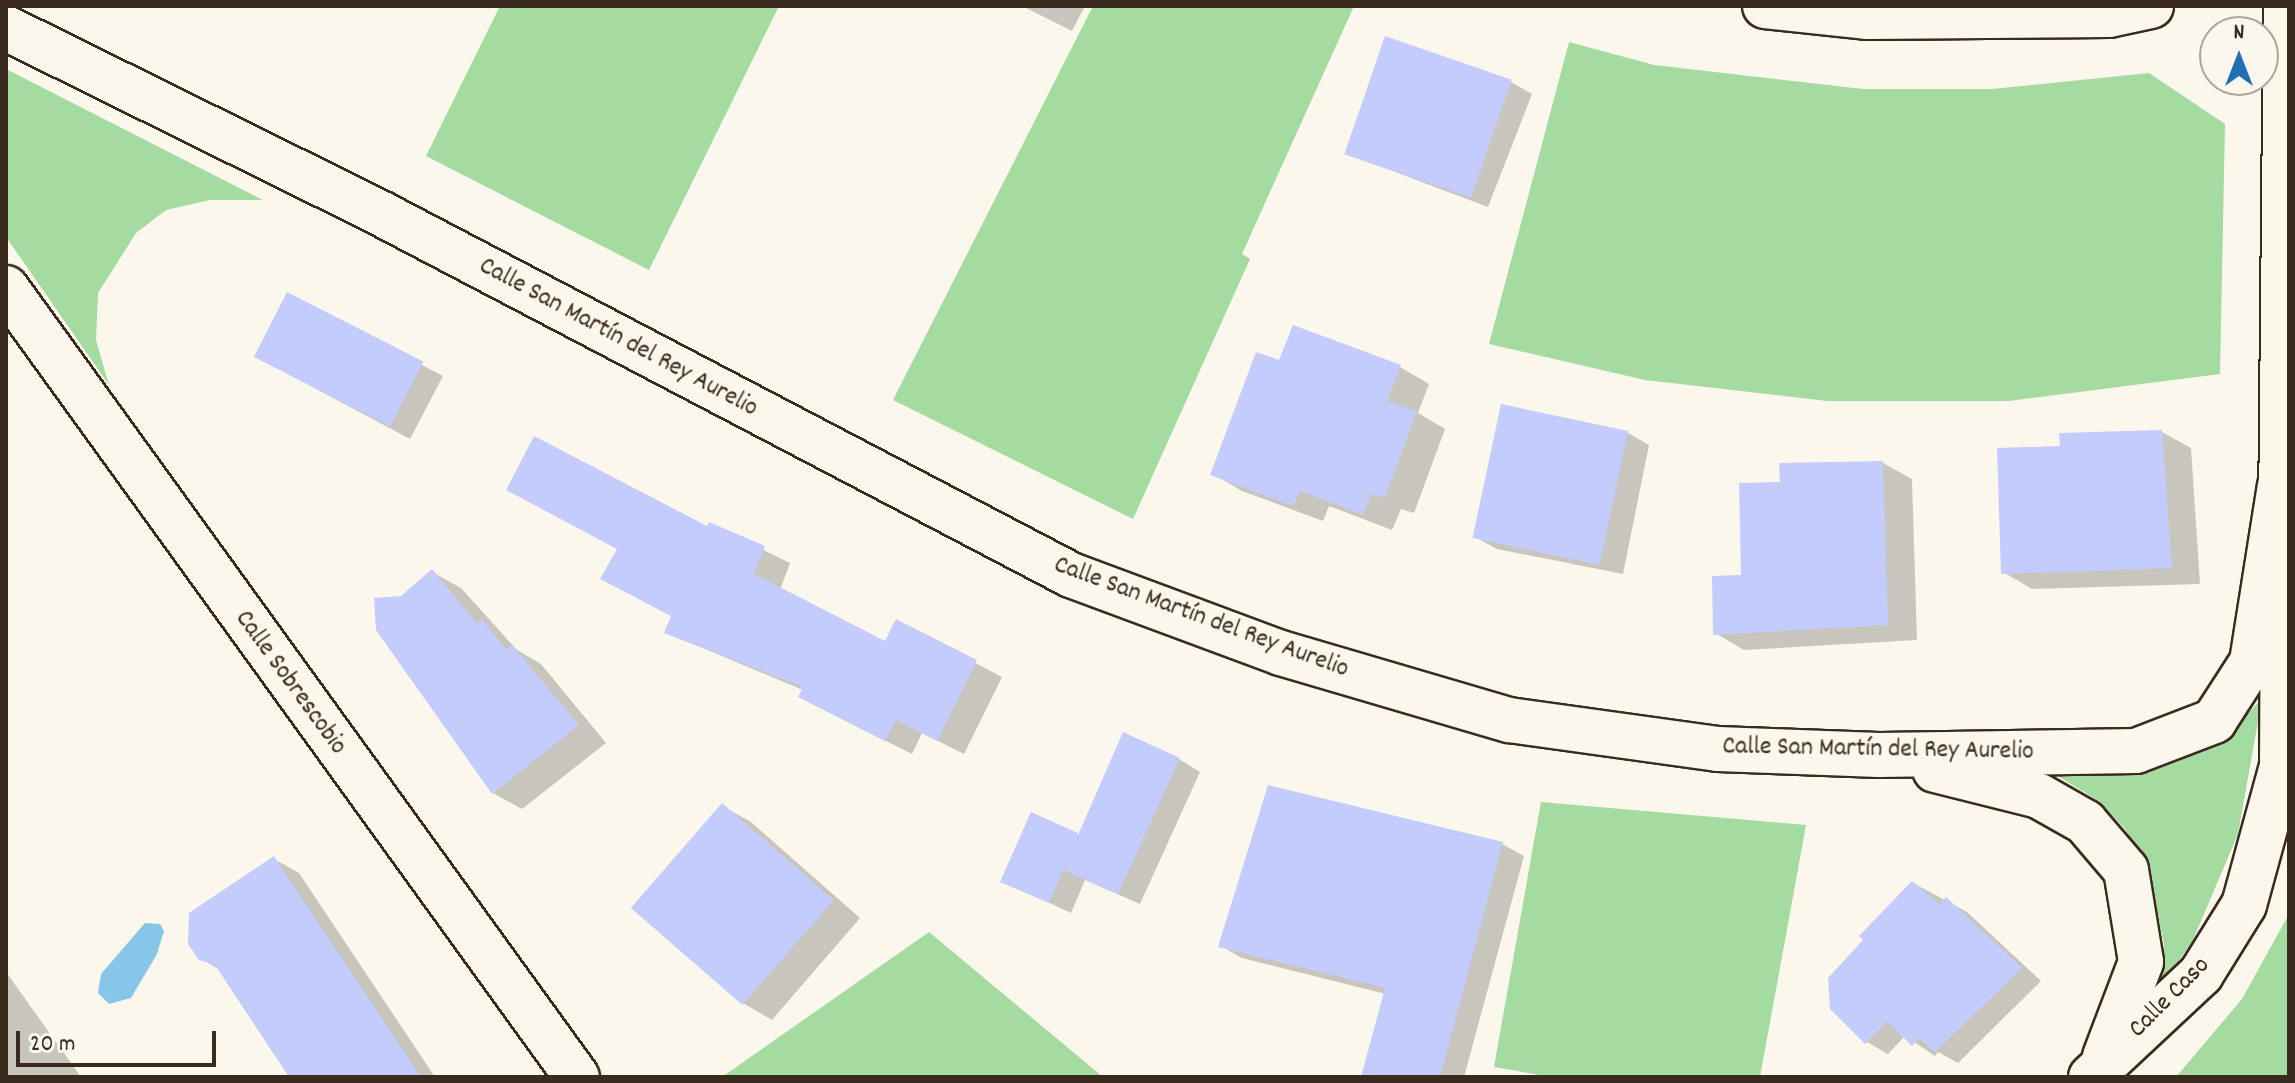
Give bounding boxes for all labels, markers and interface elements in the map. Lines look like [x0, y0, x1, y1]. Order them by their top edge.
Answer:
north arrow [2199, 16, 2279, 96]
text: N [2234, 18, 2244, 49]
street label: Calle San Martín del Rey Aurelio [473, 251, 763, 425]
street label: Calle San Martín del Rey Aurelio [1049, 550, 1353, 686]
street label: Calle Sobrescobio [227, 605, 353, 761]
street label: Calle San Martín del Rey Aurelio [1722, 732, 2034, 768]
street label: Calle Caso [2123, 951, 2217, 1045]
scale bar [20, 1015, 220, 1065]
text: 20 m [30, 1028, 76, 1062]

